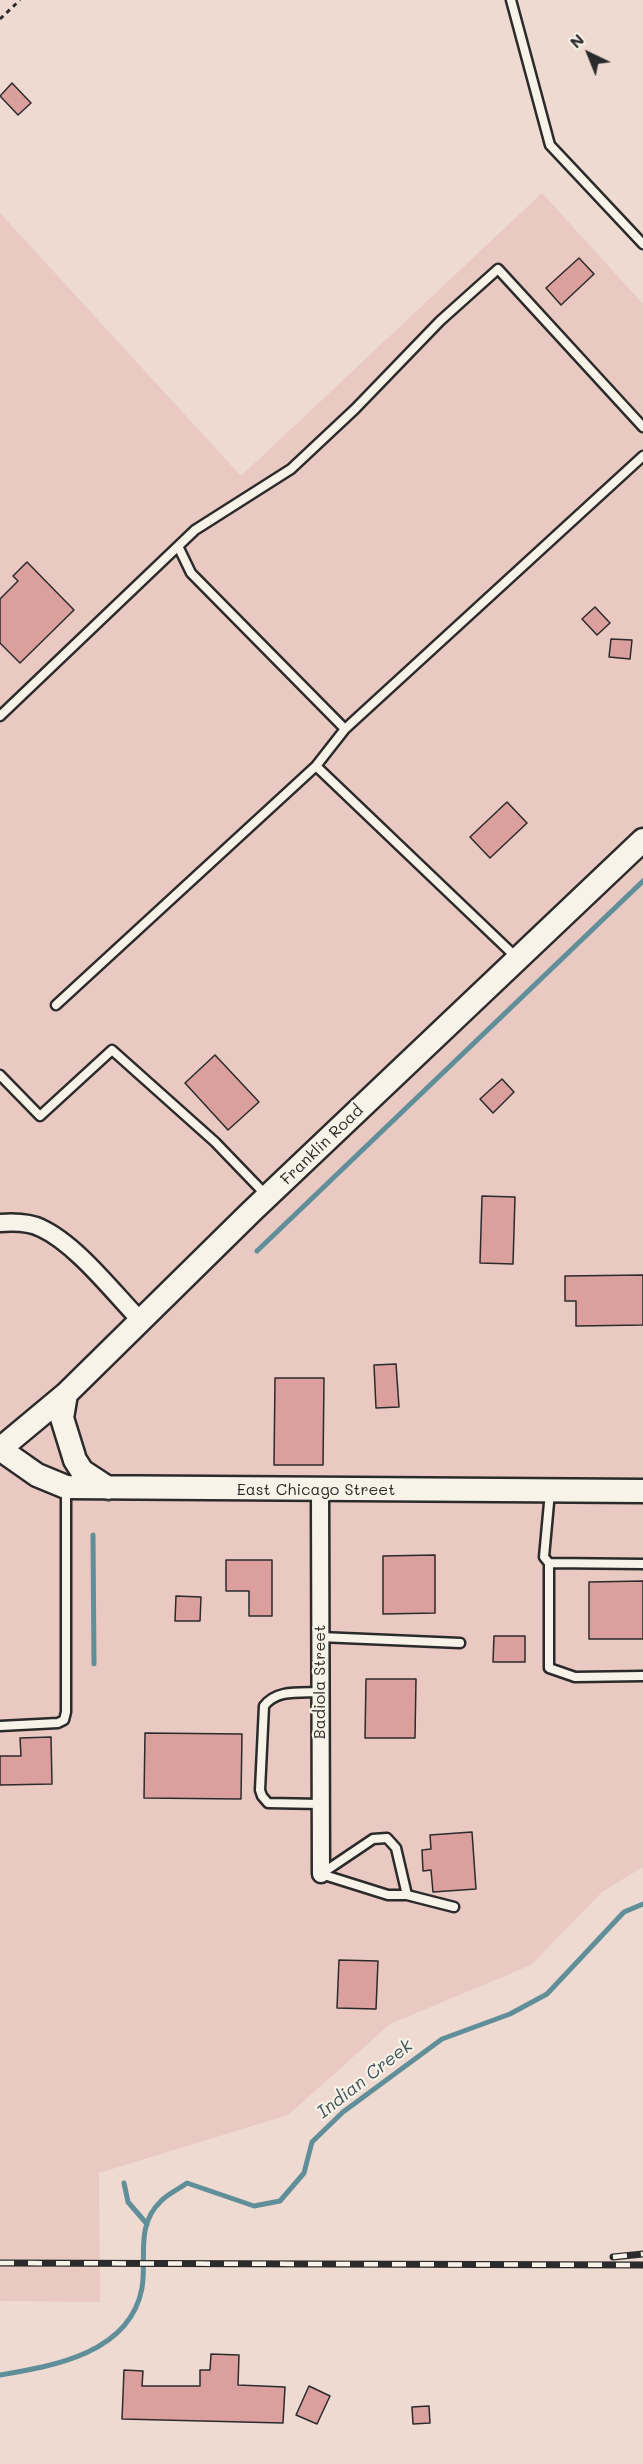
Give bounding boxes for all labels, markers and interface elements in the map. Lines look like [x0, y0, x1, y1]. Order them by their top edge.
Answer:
north arrow [559, 24, 619, 84]
text: N [565, 29, 588, 52]
street label: Franklin Road [277, 1101, 367, 1189]
street label: East Chicago Street [237, 1480, 395, 1500]
street label: Badiola Street [310, 1625, 330, 1739]
water label: Indian Creek [313, 2035, 417, 2123]

